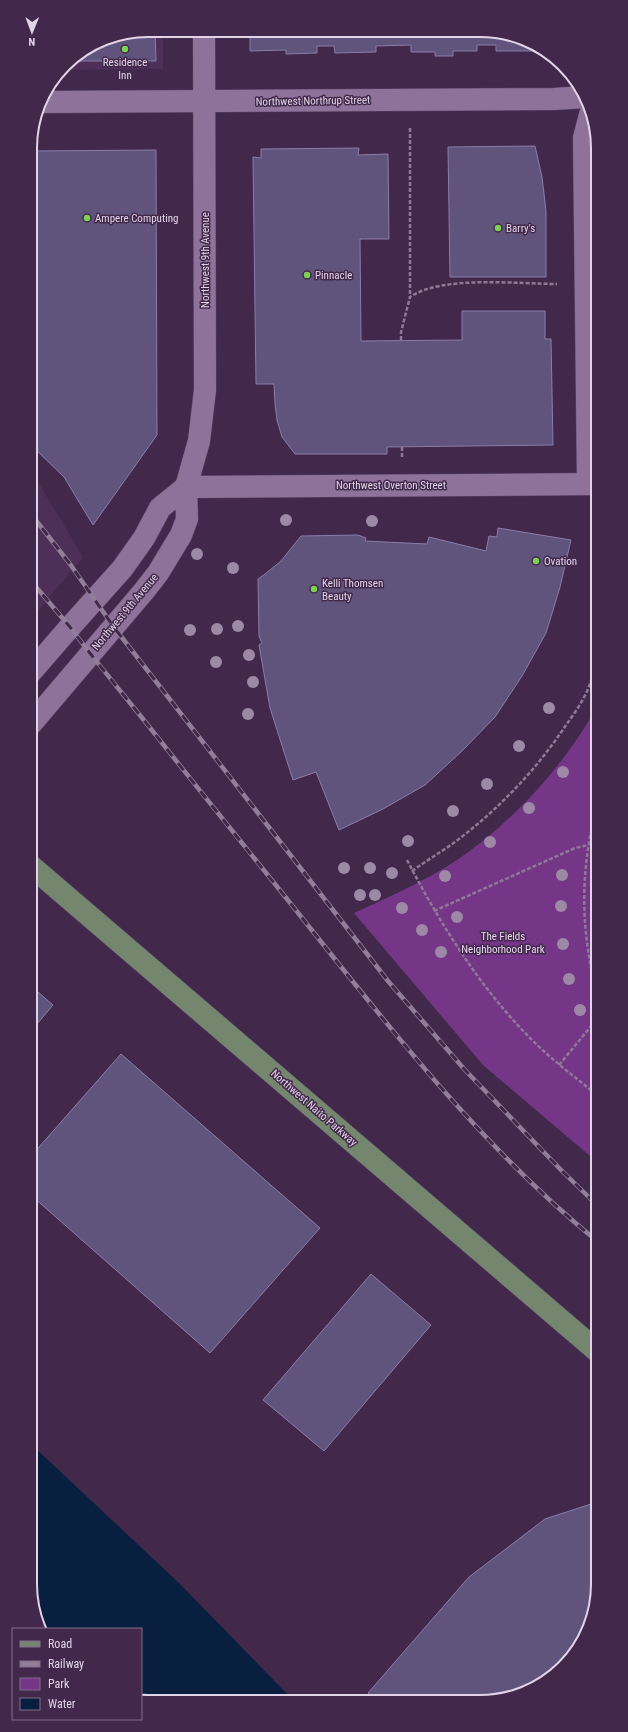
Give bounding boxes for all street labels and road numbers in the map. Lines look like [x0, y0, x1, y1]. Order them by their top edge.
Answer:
street label: Northwest Northrup Street [256, 94, 370, 108]
street label: Northwest 9th Avenue [199, 212, 212, 308]
street label: Northwest Overton Street [336, 479, 446, 492]
street label: Northwest 9th Avenue [89, 571, 161, 653]
street label: Northwest Naito Parkway [268, 1067, 360, 1149]

